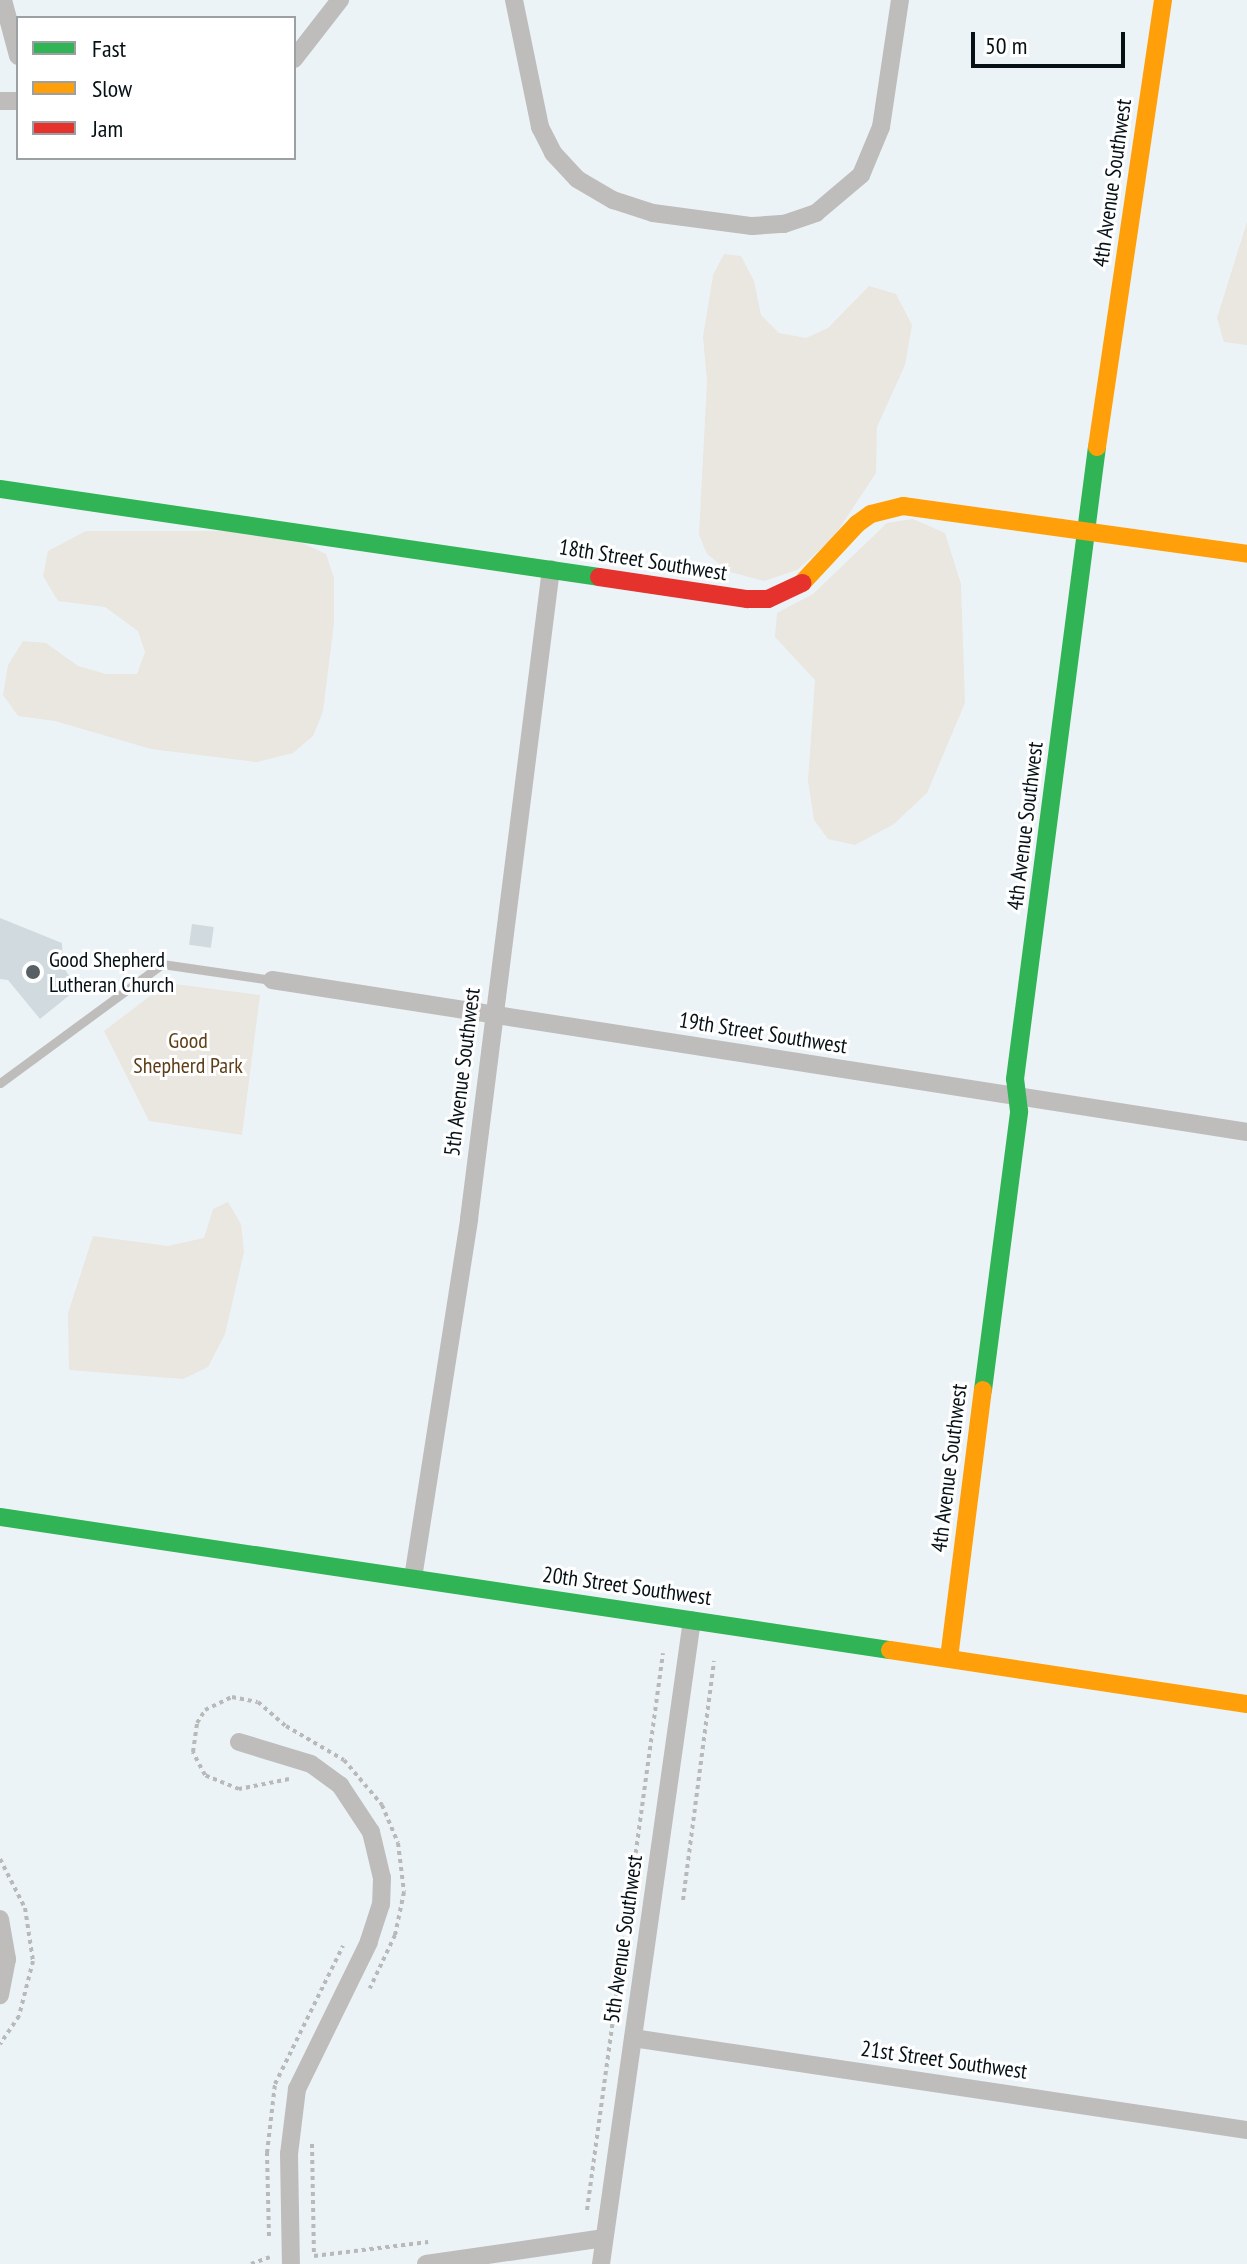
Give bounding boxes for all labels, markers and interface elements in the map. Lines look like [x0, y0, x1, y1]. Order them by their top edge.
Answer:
legend [16, 16, 296, 160]
scale bar [975, 16, 1129, 66]
text: 50 m [985, 30, 1027, 61]
text: Fast [92, 33, 126, 64]
text: Slow [92, 73, 132, 104]
street label: 4th Avenue Southwest [1087, 97, 1137, 269]
text: Jam [92, 113, 123, 144]
street label: 18th Street Southwest [557, 534, 729, 586]
street label: 4th Avenue Southwest [1002, 740, 1048, 912]
place label: Good Shepherd Lutheran Church [49, 946, 174, 998]
marker: Good Shepherd Lutheran Church [24, 963, 42, 981]
street label: 5th Avenue Southwest [439, 986, 485, 1158]
street label: 19th Street Southwest [677, 1007, 849, 1059]
park label: Good Shepherd Park [133, 1027, 243, 1078]
street label: 4th Avenue Southwest [926, 1382, 972, 1554]
street label: 20th Street Southwest [541, 1561, 713, 1611]
street label: 5th Avenue Southwest [598, 1853, 648, 2025]
street label: 21st Street Southwest [859, 2035, 1029, 2085]

